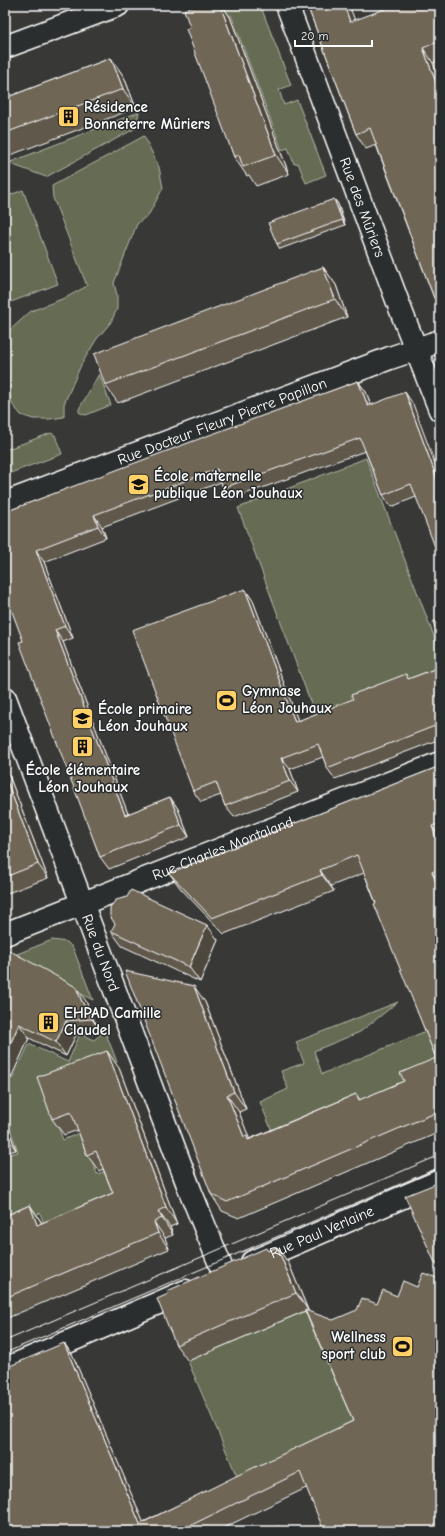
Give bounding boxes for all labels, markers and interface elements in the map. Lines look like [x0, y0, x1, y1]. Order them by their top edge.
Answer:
scale bar [295, 22, 372, 48]
text: 20 m [301, 29, 329, 43]
place label: Résidence Bonneterre Mûriers [84, 98, 210, 133]
building icon: Résidence Bonneterre Mûriers [56, 103, 82, 129]
street label: Rue des Mûriers [336, 155, 389, 260]
street label: Rue Docteur Fleury Pierre Papillon [115, 374, 329, 469]
place label: École maternelle publique Léon Jouhaux [154, 466, 303, 502]
school or university icon: École maternelle publique Léon Jouhaux [125, 472, 151, 498]
place label: Gymnase Léon Jouhaux [242, 682, 332, 717]
sports icon: Gymnase Léon Jouhaux [213, 687, 239, 713]
place label: École primaire Léon Jouhaux [98, 699, 192, 735]
school or university icon: École primaire Léon Jouhaux [70, 705, 96, 731]
building icon: École élémentaire Léon Jouhaux [70, 734, 96, 760]
place label: École élémentaire Léon Jouhaux [26, 760, 140, 796]
street label: Rue Charles Montaland [150, 813, 296, 884]
street label: Rue du Nord [78, 912, 123, 994]
place label: EHPAD Camille Claudel [64, 1004, 161, 1039]
building icon: EHPAD Camille Claudel [36, 1009, 62, 1035]
street label: Rue Paul Verlaine [267, 1201, 377, 1262]
place label: Wellness sport club [322, 1328, 386, 1363]
sports icon: Wellness sport club [389, 1333, 415, 1359]

